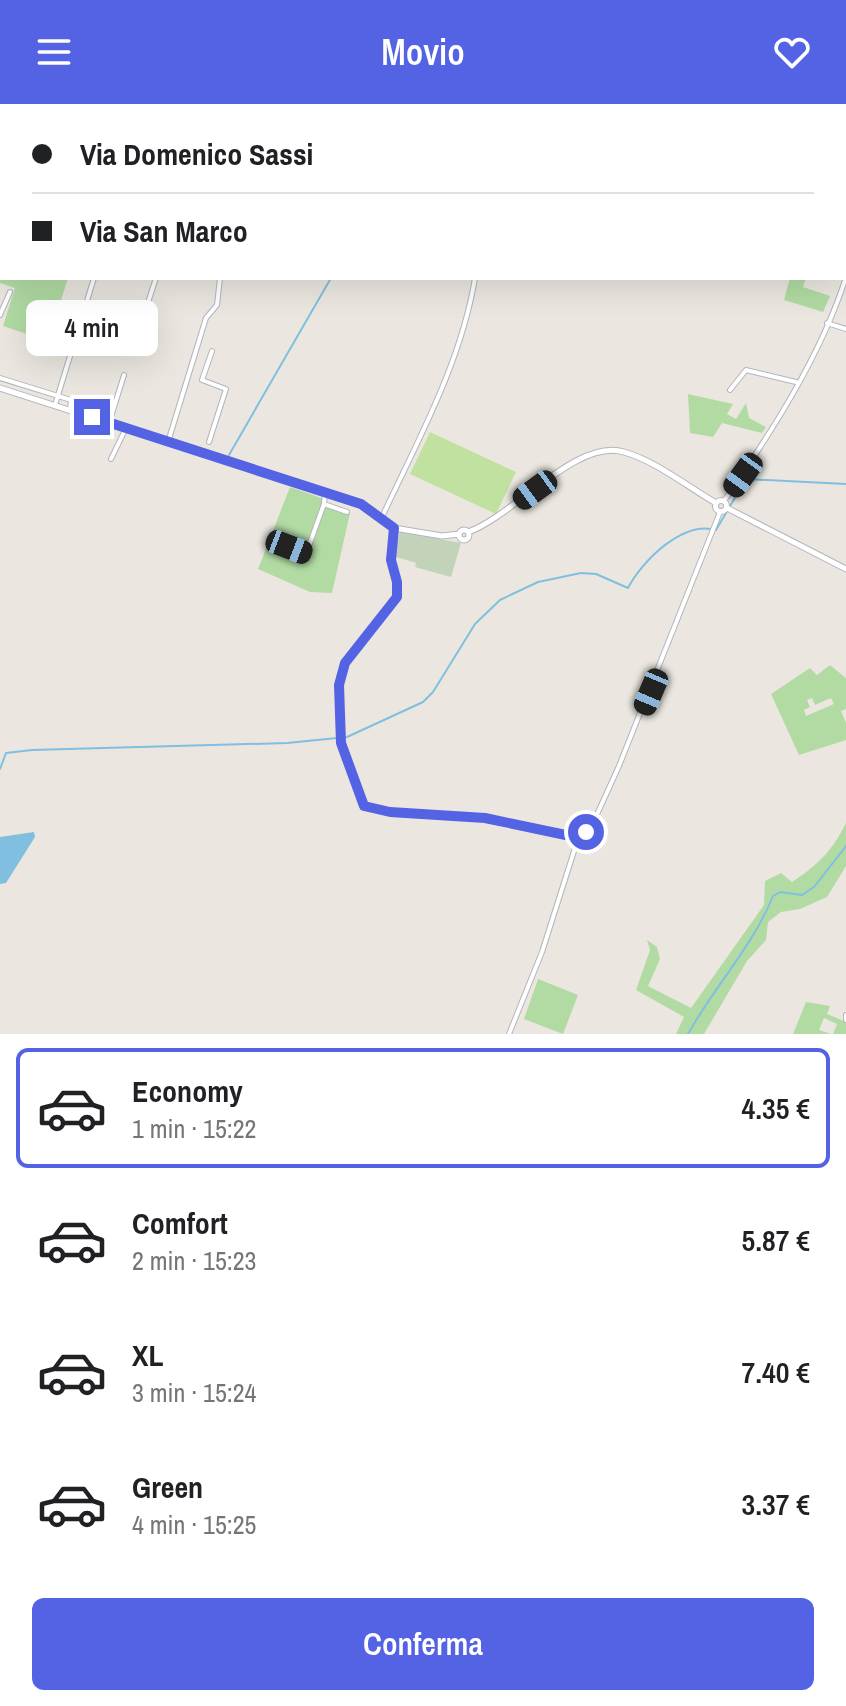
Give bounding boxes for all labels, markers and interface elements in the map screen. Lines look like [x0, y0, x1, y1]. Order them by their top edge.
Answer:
text: Movio [381, 28, 465, 76]
icon: menu [32, 30, 76, 74]
icon: heart [770, 30, 814, 74]
text: Via Domenico Sassi [80, 134, 313, 174]
text: Via San Marco [80, 211, 248, 251]
callout: 4 min [26, 301, 158, 357]
text: 4 min [65, 310, 119, 345]
route end [74, 399, 110, 435]
car [719, 449, 767, 501]
car [509, 466, 561, 514]
car [262, 527, 316, 567]
car [631, 665, 671, 719]
route start [568, 814, 604, 850]
text: Economy [132, 1071, 243, 1111]
icon: car [36, 1072, 108, 1144]
text: 4.35 € [742, 1088, 810, 1128]
text: 1 min · 15:22 [132, 1111, 256, 1146]
text: Comfort [132, 1203, 228, 1243]
icon: car [36, 1204, 108, 1276]
text: 5.87 € [742, 1220, 810, 1260]
text: 2 min · 15:23 [132, 1243, 256, 1278]
text: XL [132, 1335, 163, 1375]
icon: car [36, 1336, 108, 1408]
text: 7.40 € [742, 1352, 810, 1392]
text: 3 min · 15:24 [132, 1375, 256, 1410]
text: Green [132, 1467, 203, 1507]
icon: car [36, 1468, 108, 1540]
text: 3.37 € [742, 1484, 810, 1524]
text: 4 min · 15:25 [132, 1507, 256, 1542]
button: Conferma [32, 1598, 814, 1690]

